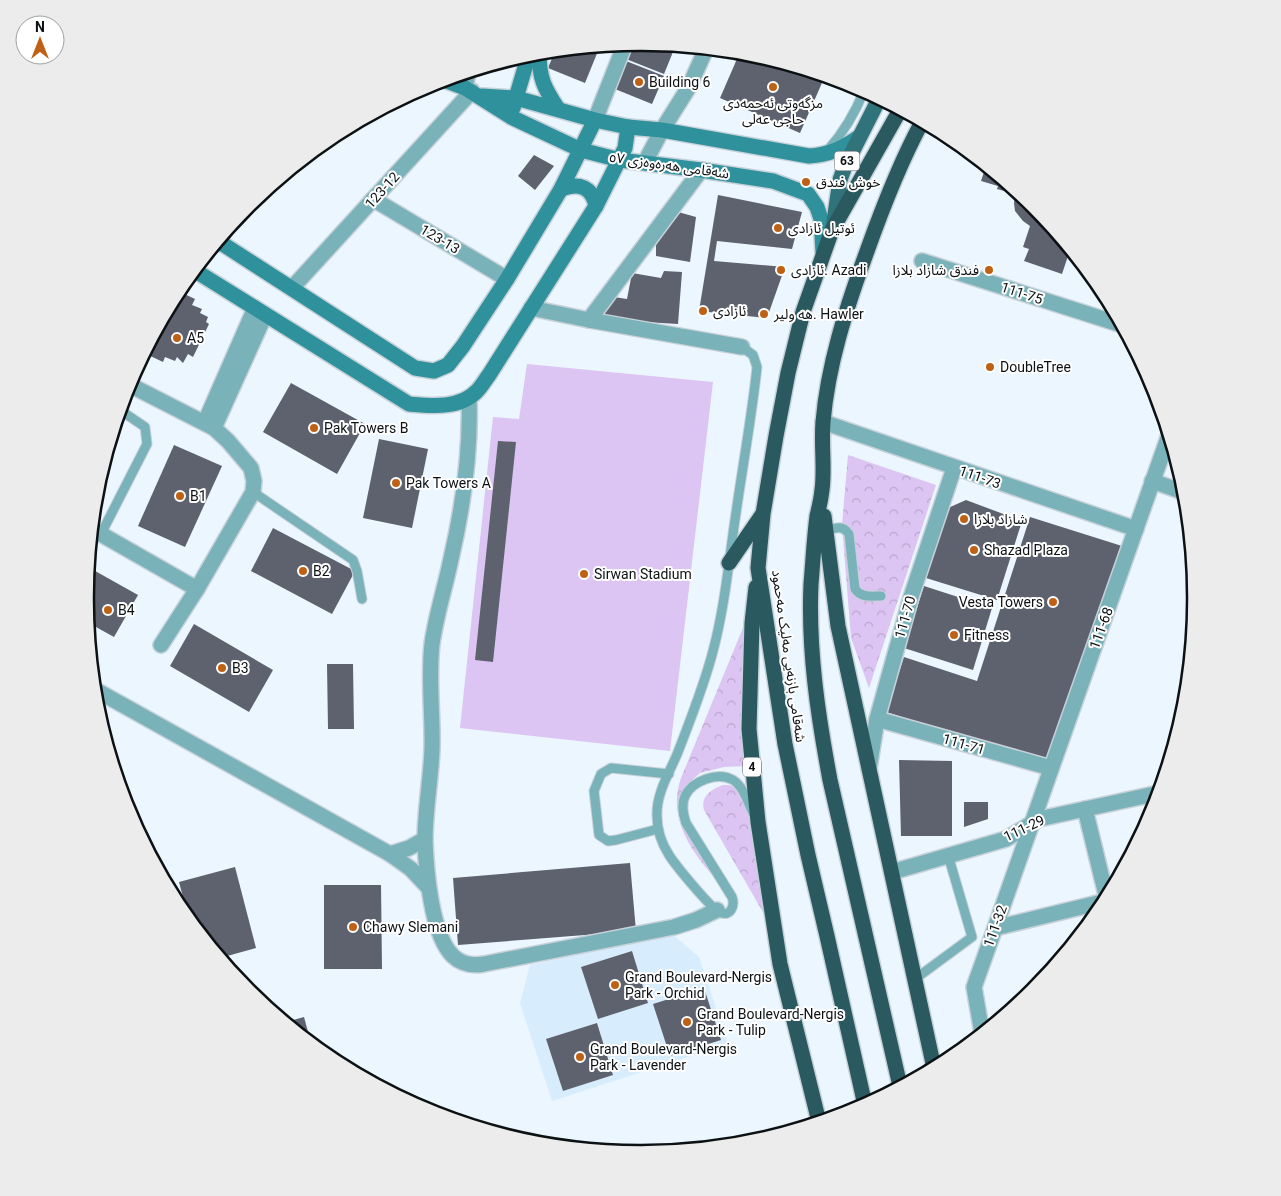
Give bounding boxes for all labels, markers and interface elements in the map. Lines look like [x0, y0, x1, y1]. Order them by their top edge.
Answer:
north arrow [15, 15, 65, 65]
text: N [35, 19, 45, 35]
place label: Building 6 [649, 74, 711, 90]
marker: Building 6 [633, 76, 645, 88]
marker: مزگەوتی ئەحمەدی حاجی عەلی [767, 81, 779, 93]
place label: مزگەوتی ئەحمەدی حاجی عەلی [723, 95, 823, 128]
street label: شەقامی هەرەوەزی ٥٧ [608, 149, 730, 182]
road number: 63 [834, 152, 860, 170]
street label: 123-12 [362, 168, 402, 211]
place label: خوش فندق [816, 174, 881, 191]
marker: خوش فندق [800, 176, 812, 188]
place label: ئوتیل ئازادی [788, 220, 855, 237]
street label: 123-13 [417, 221, 463, 257]
marker: ئوتیل ئازادی [772, 222, 784, 234]
place label: ئازادى. Azadi [791, 262, 867, 279]
place label: فندق شازاد بلازا [893, 262, 979, 279]
marker: ئازادى. Azadi [775, 264, 787, 276]
marker: فندق شازاد بلازا [983, 264, 995, 276]
street label: 111-75 [999, 279, 1045, 307]
place label: ئازادی [713, 303, 747, 320]
marker: ئازادی [697, 305, 709, 317]
place label: هه ولير. Hawler [773, 306, 864, 323]
marker: هه ولير. Hawler [758, 308, 770, 320]
place label: A5 [187, 330, 204, 346]
marker: A5 [171, 332, 183, 344]
place label: DoubleTree [1000, 359, 1071, 375]
marker: DoubleTree [984, 361, 996, 373]
place label: Pak Towers B [324, 420, 408, 436]
marker: Pak Towers B [308, 422, 320, 434]
street label: 111-73 [957, 462, 1003, 492]
place label: Pak Towers A [406, 475, 491, 491]
marker: Pak Towers A [390, 477, 402, 489]
place label: B1 [190, 488, 207, 504]
marker: B1 [174, 490, 186, 502]
place label: شازاد بلازا [974, 511, 1028, 528]
marker: شازاد بلازا [958, 513, 970, 525]
place label: Shazad Plaza [984, 542, 1068, 558]
marker: Shazad Plaza [968, 544, 980, 556]
place label: B2 [313, 563, 330, 579]
marker: B2 [297, 565, 309, 577]
place label: Sirwan Stadium [594, 566, 692, 582]
marker: Sirwan Stadium [578, 568, 590, 580]
street label: شەقامی بازنەیی مەلیک مەحمود [768, 569, 809, 744]
street label: 111-70 [891, 594, 919, 640]
place label: Vesta Towers [959, 594, 1043, 610]
marker: Vesta Towers [1047, 596, 1059, 608]
place label: B4 [118, 602, 135, 618]
marker: B4 [102, 604, 114, 616]
street label: 111-68 [1086, 605, 1116, 651]
place label: Fitness [964, 627, 1009, 643]
marker: Fitness [948, 629, 960, 641]
place label: B3 [232, 660, 249, 676]
marker: B3 [216, 662, 228, 674]
street label: 111-71 [941, 730, 987, 758]
road number: 4 [743, 758, 761, 776]
street label: 111-29 [1001, 812, 1047, 844]
street label: 111-32 [980, 903, 1010, 949]
place label: Chawy Slemani [363, 919, 458, 935]
marker: Chawy Slemani [347, 921, 359, 933]
place label: Grand Boulevard-Nergis Park - Orchid [625, 969, 772, 1001]
marker: Grand Boulevard-Nergis Park - Orchid [609, 979, 621, 991]
place label: Grand Boulevard-Nergis Park - Tulip [697, 1006, 844, 1038]
marker: Grand Boulevard-Nergis Park - Tulip [681, 1016, 693, 1028]
place label: Grand Boulevard-Nergis Park - Lavender [590, 1041, 737, 1073]
marker: Grand Boulevard-Nergis Park - Lavender [574, 1051, 586, 1063]

